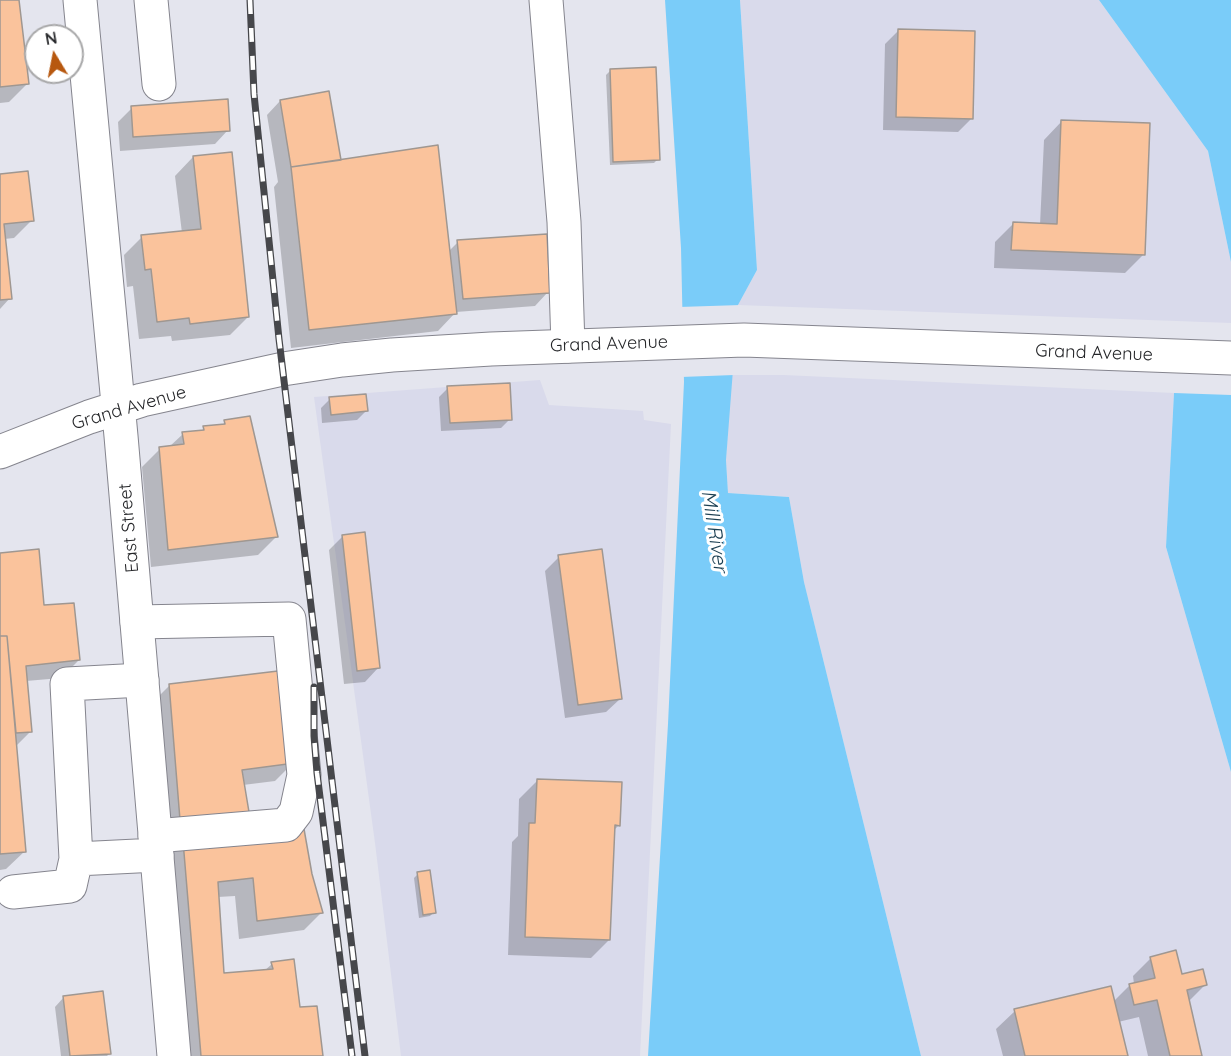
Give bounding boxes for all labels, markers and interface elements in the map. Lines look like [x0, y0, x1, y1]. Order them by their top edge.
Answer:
north arrow [24, 24, 84, 84]
text: N [44, 27, 59, 49]
street label: Grand Avenue [550, 331, 668, 357]
street label: Grand Avenue [1035, 340, 1153, 366]
street label: Grand Avenue [69, 381, 189, 435]
street label: East Street [114, 482, 144, 574]
water label: Mill River [696, 488, 732, 574]

